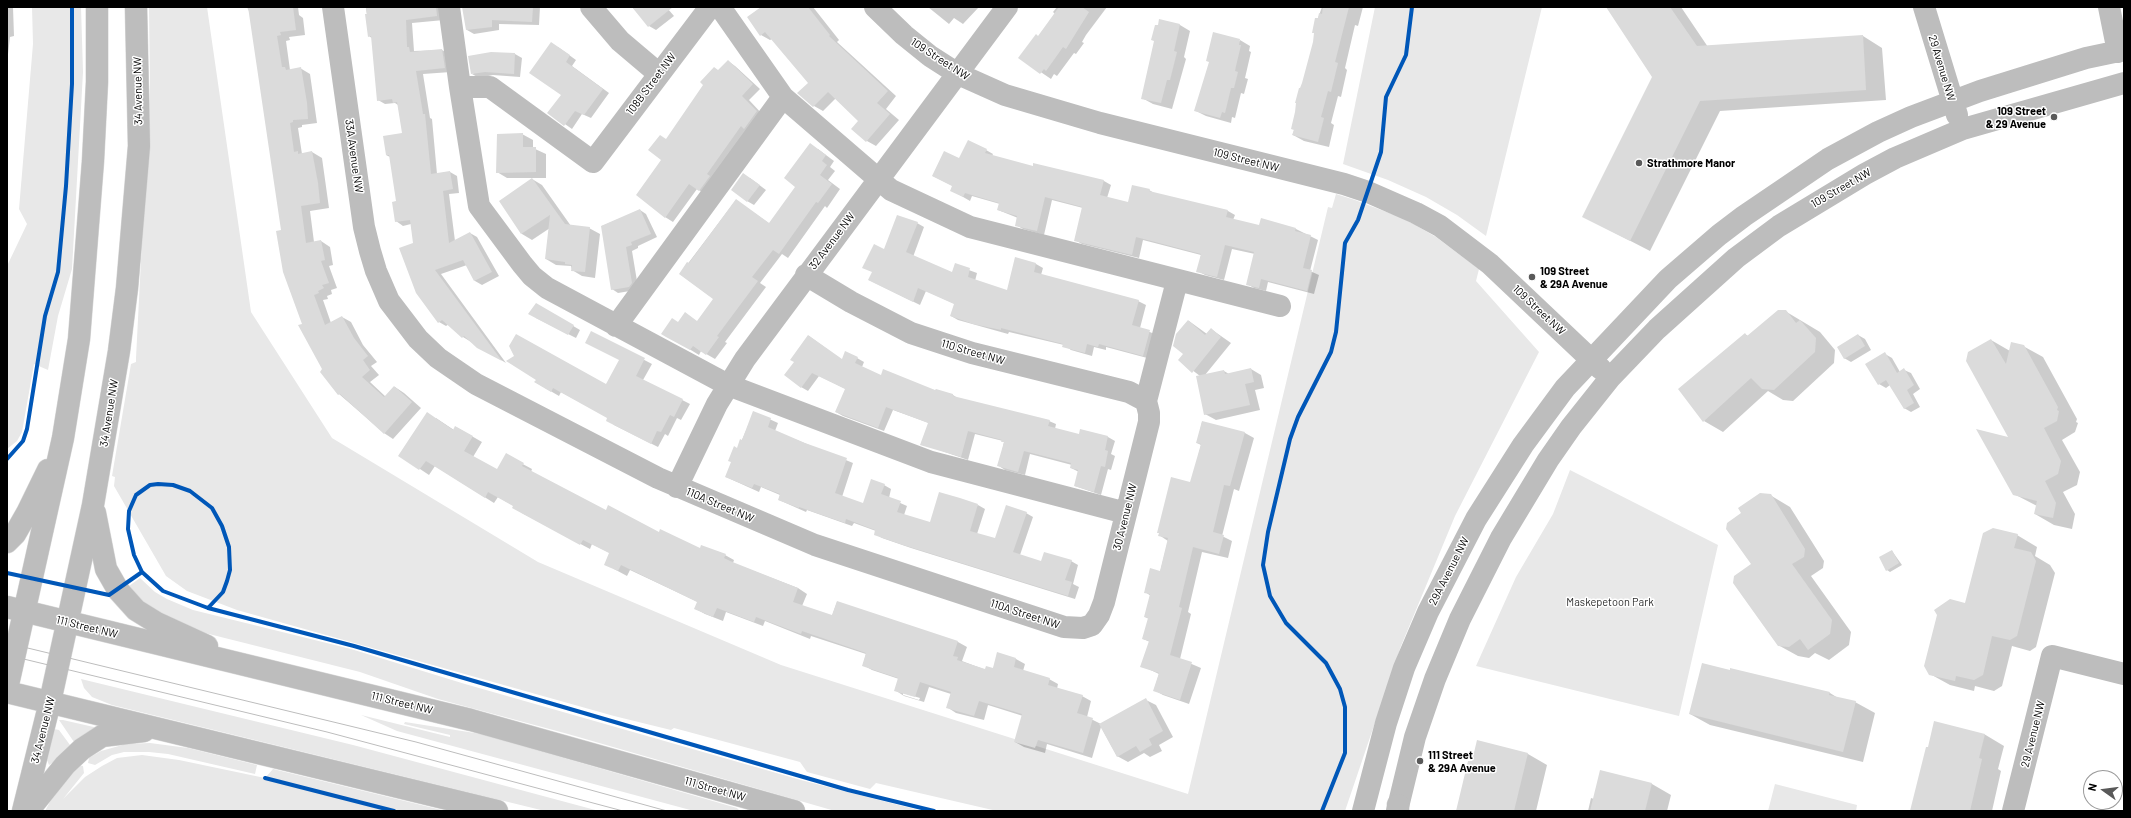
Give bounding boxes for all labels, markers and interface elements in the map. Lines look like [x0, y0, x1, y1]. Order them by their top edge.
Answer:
street label: 29 Avenue NW [1926, 34, 1958, 102]
street label: 109 Street NW [908, 35, 972, 83]
street label: 108B Street NW [623, 50, 679, 118]
street label: 34 Avenue NW [131, 57, 145, 125]
place label: 109 Street & 29 Avenue [1986, 104, 2046, 130]
marker: 109 Street & 29 Avenue [2049, 112, 2059, 122]
street label: 33A Avenue NW [342, 118, 366, 194]
street label: 109 Street NW [1212, 145, 1280, 175]
place label: Strathmore Manor [1647, 156, 1735, 170]
marker: Strathmore Manor [1634, 158, 1644, 168]
street label: 109 Street NW [1809, 165, 1873, 211]
street label: 32 Avenue NW [806, 210, 858, 272]
place label: 109 Street & 29A Avenue [1540, 264, 1608, 290]
marker: 109 Street & 29A Avenue [1527, 272, 1537, 282]
street label: 109 Street NW [1510, 282, 1568, 338]
street label: 110 Street NW [940, 337, 1006, 367]
street label: 34 Avenue NW [97, 378, 121, 448]
street label: 30 Avenue NW [1110, 482, 1140, 552]
street label: 110A Street NW [684, 485, 756, 525]
street label: 29A Avenue NW [1426, 535, 1472, 607]
park label: Maskepetoon Park [1566, 595, 1654, 609]
street label: 110A Street NW [989, 597, 1061, 631]
street label: 111 Street NW [55, 613, 119, 641]
street label: 111 Street NW [370, 689, 434, 717]
street label: 34 Avenue NW [28, 695, 58, 765]
street label: 29 Avenue NW [2018, 699, 2048, 769]
place label: 111 Street & 29A Avenue [1428, 748, 1496, 774]
marker: 111 Street & 29A Avenue [1415, 756, 1425, 766]
north arrow [2083, 770, 2123, 810]
street label: 111 Street NW [683, 774, 747, 804]
text: N [2085, 782, 2099, 792]

